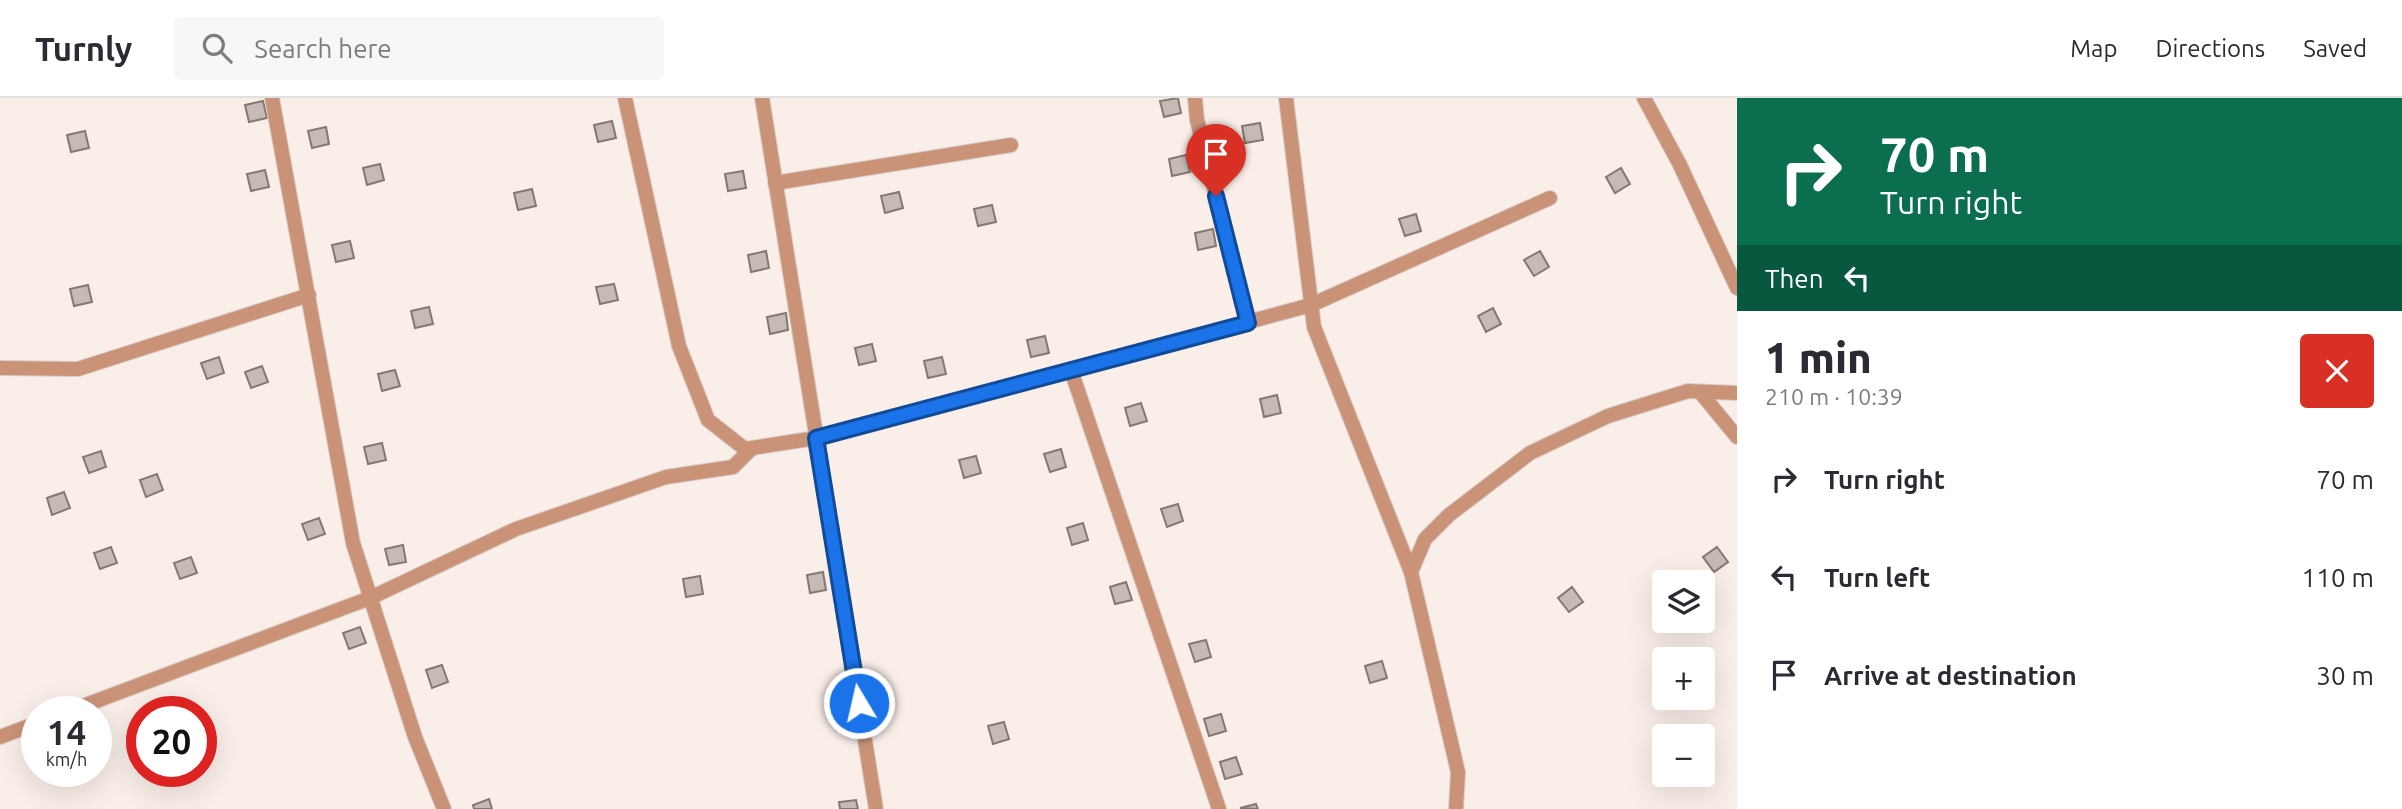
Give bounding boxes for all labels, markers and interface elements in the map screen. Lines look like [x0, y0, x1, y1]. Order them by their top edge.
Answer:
search box [174, 17, 664, 80]
icon: search [198, 29, 236, 67]
text: Turnly [35, 30, 132, 67]
text: Search here [254, 34, 392, 63]
text: Map [2070, 35, 2117, 62]
text: Directions [2155, 35, 2265, 62]
text: Saved [2303, 35, 2367, 62]
pin [1186, 124, 1246, 196]
icon: right [1765, 126, 1856, 217]
text: 70 m [1880, 126, 1989, 181]
icon: arrive [1197, 135, 1235, 173]
text: Turn right [1880, 184, 2022, 220]
icon: left [1838, 259, 1876, 297]
text: Then [1765, 264, 1824, 293]
text: 1 min [1765, 334, 1872, 381]
button: close [2300, 334, 2374, 408]
text: 210 m · 10:39 [1765, 384, 1903, 409]
icon: right [1765, 460, 1803, 498]
text: Turn right [1824, 465, 1945, 494]
text: 70 m [2316, 465, 2374, 494]
icon: left [1765, 558, 1803, 596]
text: Turn left [1824, 563, 1930, 592]
text: 110 m [2302, 563, 2374, 592]
map controls [1652, 570, 1715, 787]
button: layers [1652, 570, 1715, 633]
button: + [1652, 647, 1715, 710]
icon: arrive [1765, 656, 1803, 694]
text: Arrive at destination [1824, 661, 2077, 690]
text: 30 m [2316, 661, 2374, 690]
position arrow [822, 666, 896, 740]
speed limit sign: 20 [126, 696, 217, 787]
text: 14 [47, 712, 86, 752]
button: − [1652, 724, 1715, 787]
text: km/h [46, 749, 87, 769]

